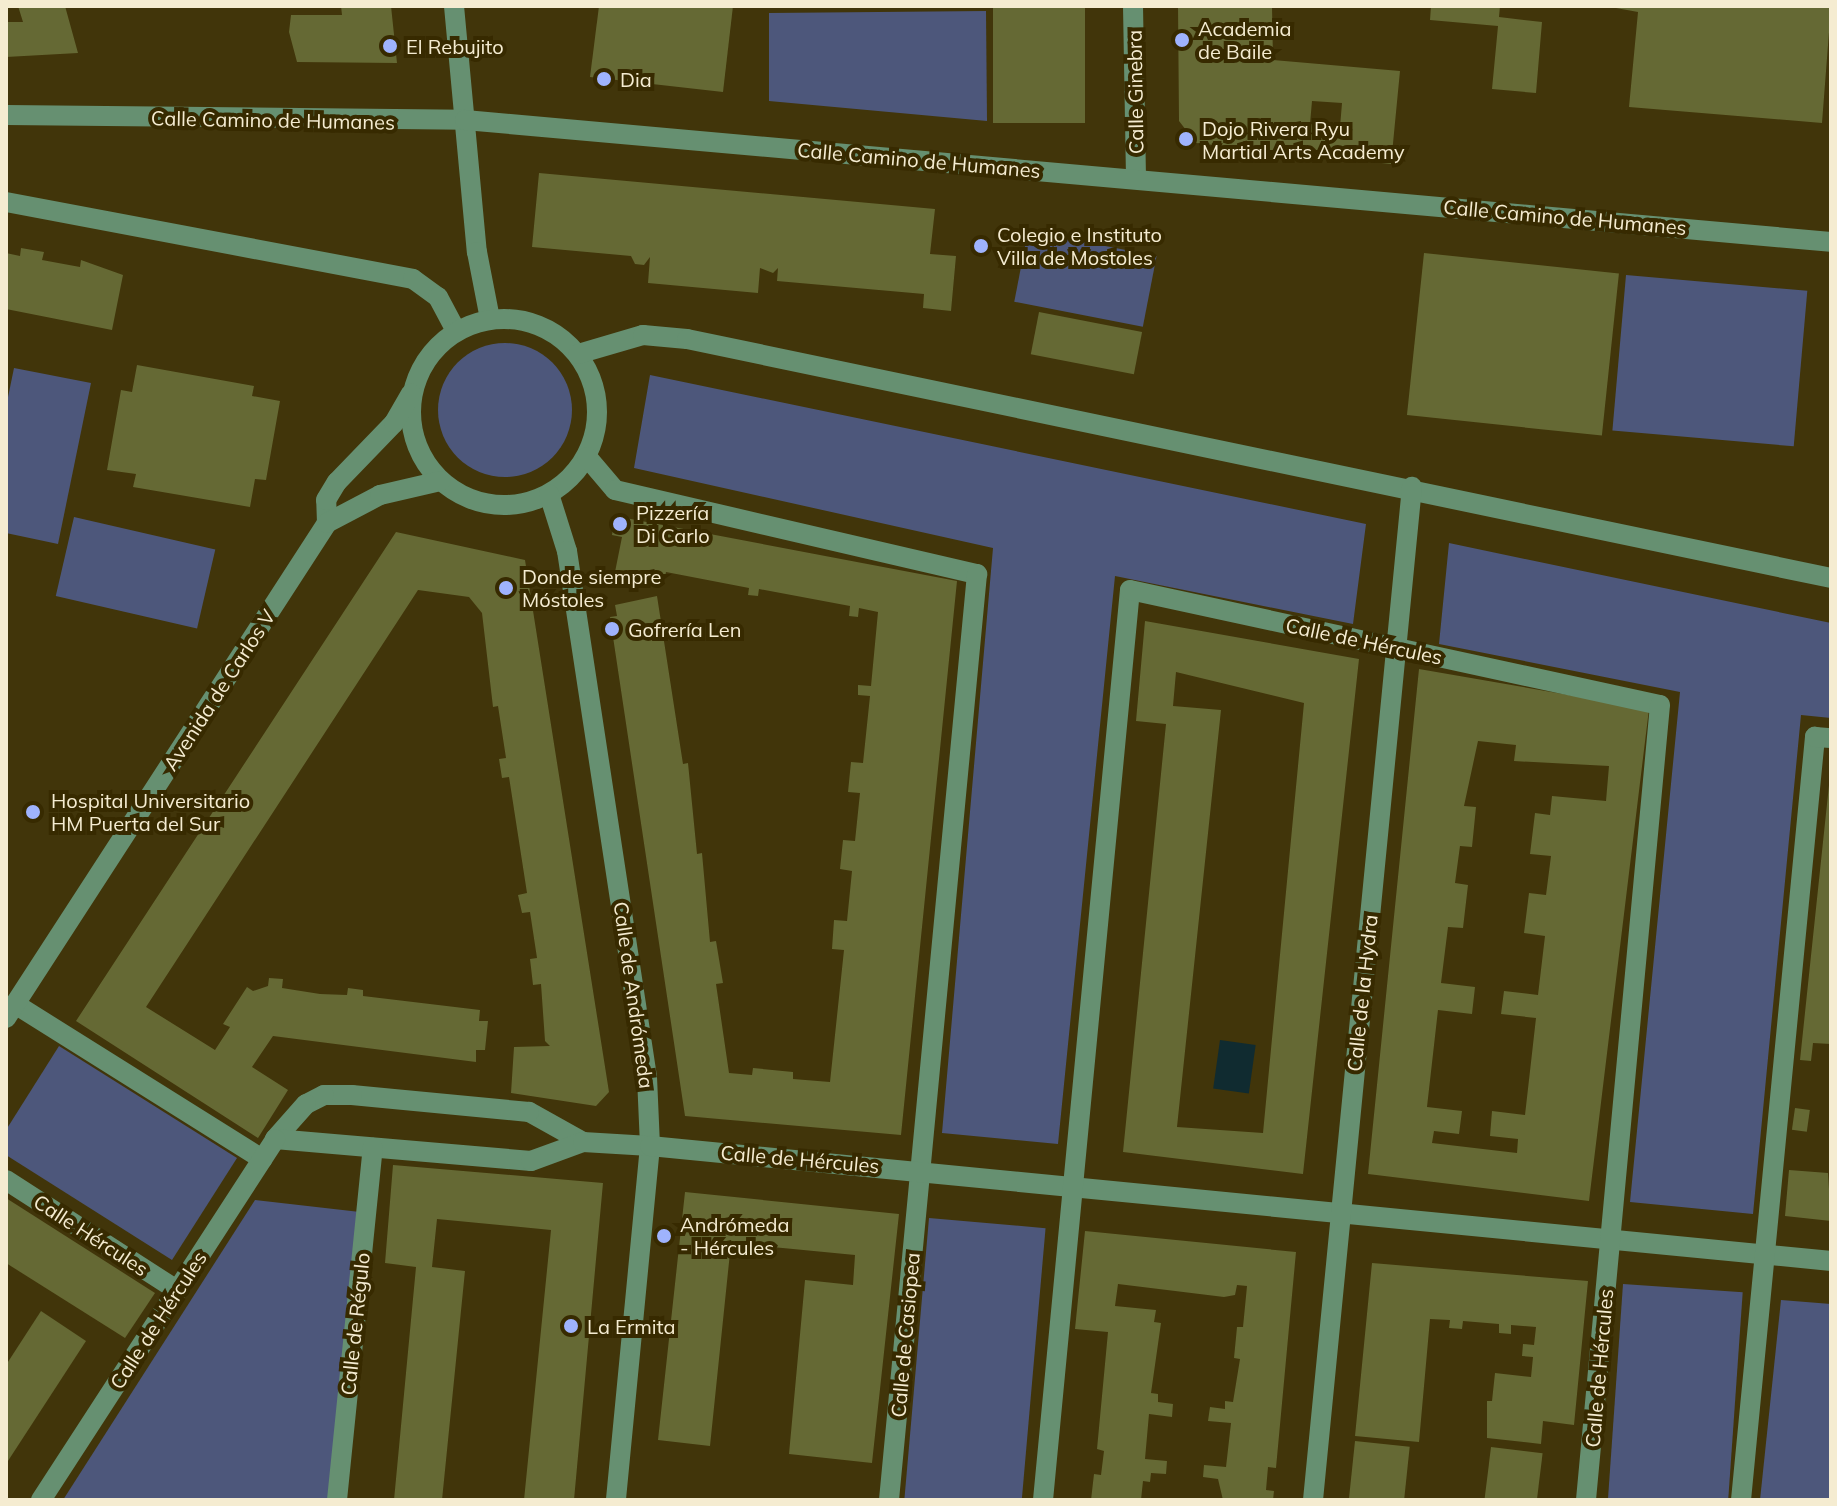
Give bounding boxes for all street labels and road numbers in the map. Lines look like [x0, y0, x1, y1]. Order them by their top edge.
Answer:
street label: Calle Ginebra [1122, 30, 1148, 154]
street label: Calle Camino de Humanes [151, 106, 395, 134]
street label: Calle Camino de Humanes [796, 137, 1042, 183]
street label: Calle Camino de Humanes [1442, 194, 1688, 240]
street label: Avenida de Carlos V [158, 605, 280, 775]
street label: Calle de Hércules [1284, 613, 1444, 669]
street label: Calle de Andrómeda [609, 900, 659, 1090]
street label: Calle de la Hydra [1342, 913, 1382, 1073]
street label: Calle de Hércules [720, 1140, 880, 1178]
street label: Calle Hércules [29, 1189, 153, 1281]
street label: Calle de Hércules [105, 1247, 211, 1393]
street label: Calle de Régulo [336, 1251, 374, 1397]
street label: Calle de Casiopea [886, 1252, 924, 1418]
street label: Calle de Hércules [1580, 1288, 1618, 1448]

